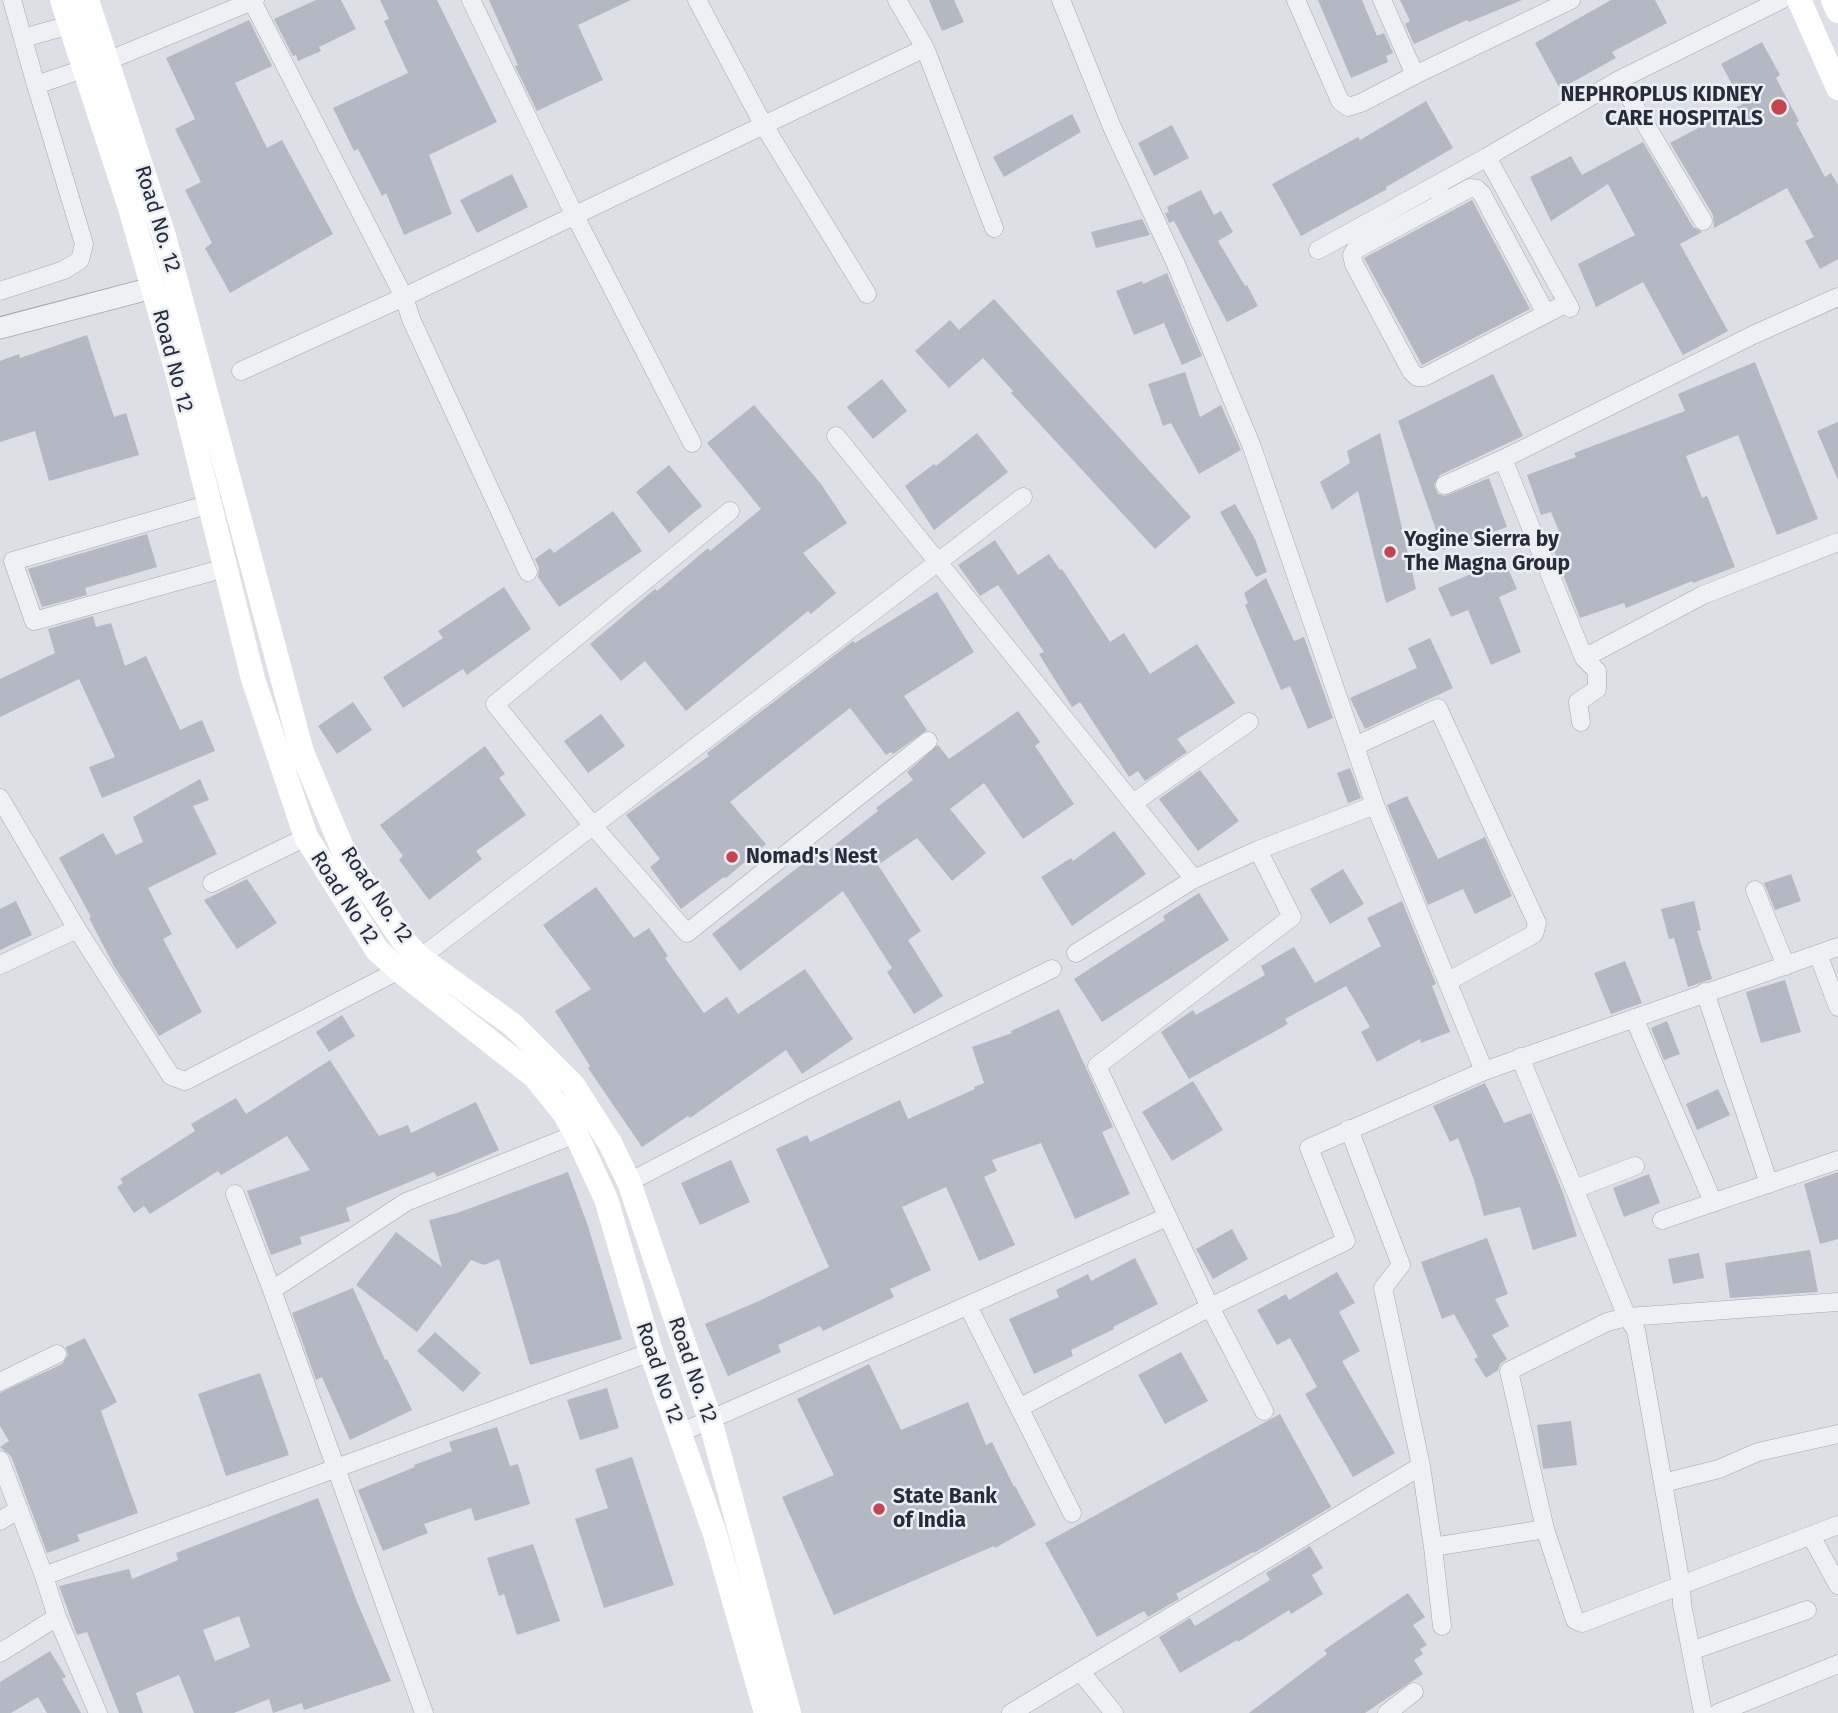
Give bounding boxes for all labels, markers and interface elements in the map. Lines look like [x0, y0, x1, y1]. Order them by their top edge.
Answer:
place label: NEPHROPLUS KIDNEY CARE HOSPITALS [1560, 82, 1763, 132]
marker: NEPHROPLUS KIDNEY CARE HOSPITALS [1769, 97, 1789, 117]
street label: Road No. 12 [129, 162, 185, 276]
street label: Road No 12 [146, 307, 198, 415]
place label: Yogine Sierra by The Magna Group [1404, 527, 1570, 577]
marker: Yogine Sierra by The Magna Group [1382, 544, 1398, 560]
street label: Road No. 12 [335, 842, 417, 948]
place label: Nomad's Nest [746, 844, 878, 870]
street label: Road No 12 [305, 847, 383, 949]
marker: Nomad's Nest [724, 849, 740, 865]
street label: Road No. 12 [662, 1314, 722, 1426]
street label: Road No 12 [630, 1319, 688, 1427]
place label: State Bank of India [893, 1484, 997, 1534]
marker: State Bank of India [871, 1501, 887, 1517]

